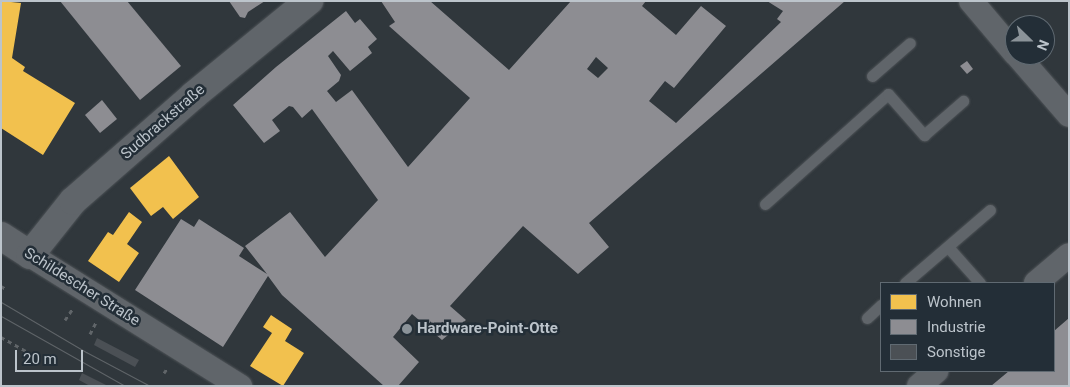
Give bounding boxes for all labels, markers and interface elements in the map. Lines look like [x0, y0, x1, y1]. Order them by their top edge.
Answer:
north arrow [1005, 15, 1055, 65]
text: N [1034, 38, 1052, 53]
street label: Sudbrackstraße [117, 81, 209, 163]
street label: Schildescher Straße [21, 244, 143, 330]
legend [880, 282, 1055, 372]
text: Wohnen [927, 293, 981, 311]
text: Industrie [927, 318, 985, 336]
place label: Hardware-Point-Otte [417, 320, 558, 338]
marker: Hardware-Point-Otte [401, 323, 413, 335]
scale bar [18, 340, 85, 372]
text: Sonstige [927, 343, 985, 361]
text: 20 m [23, 350, 57, 368]

